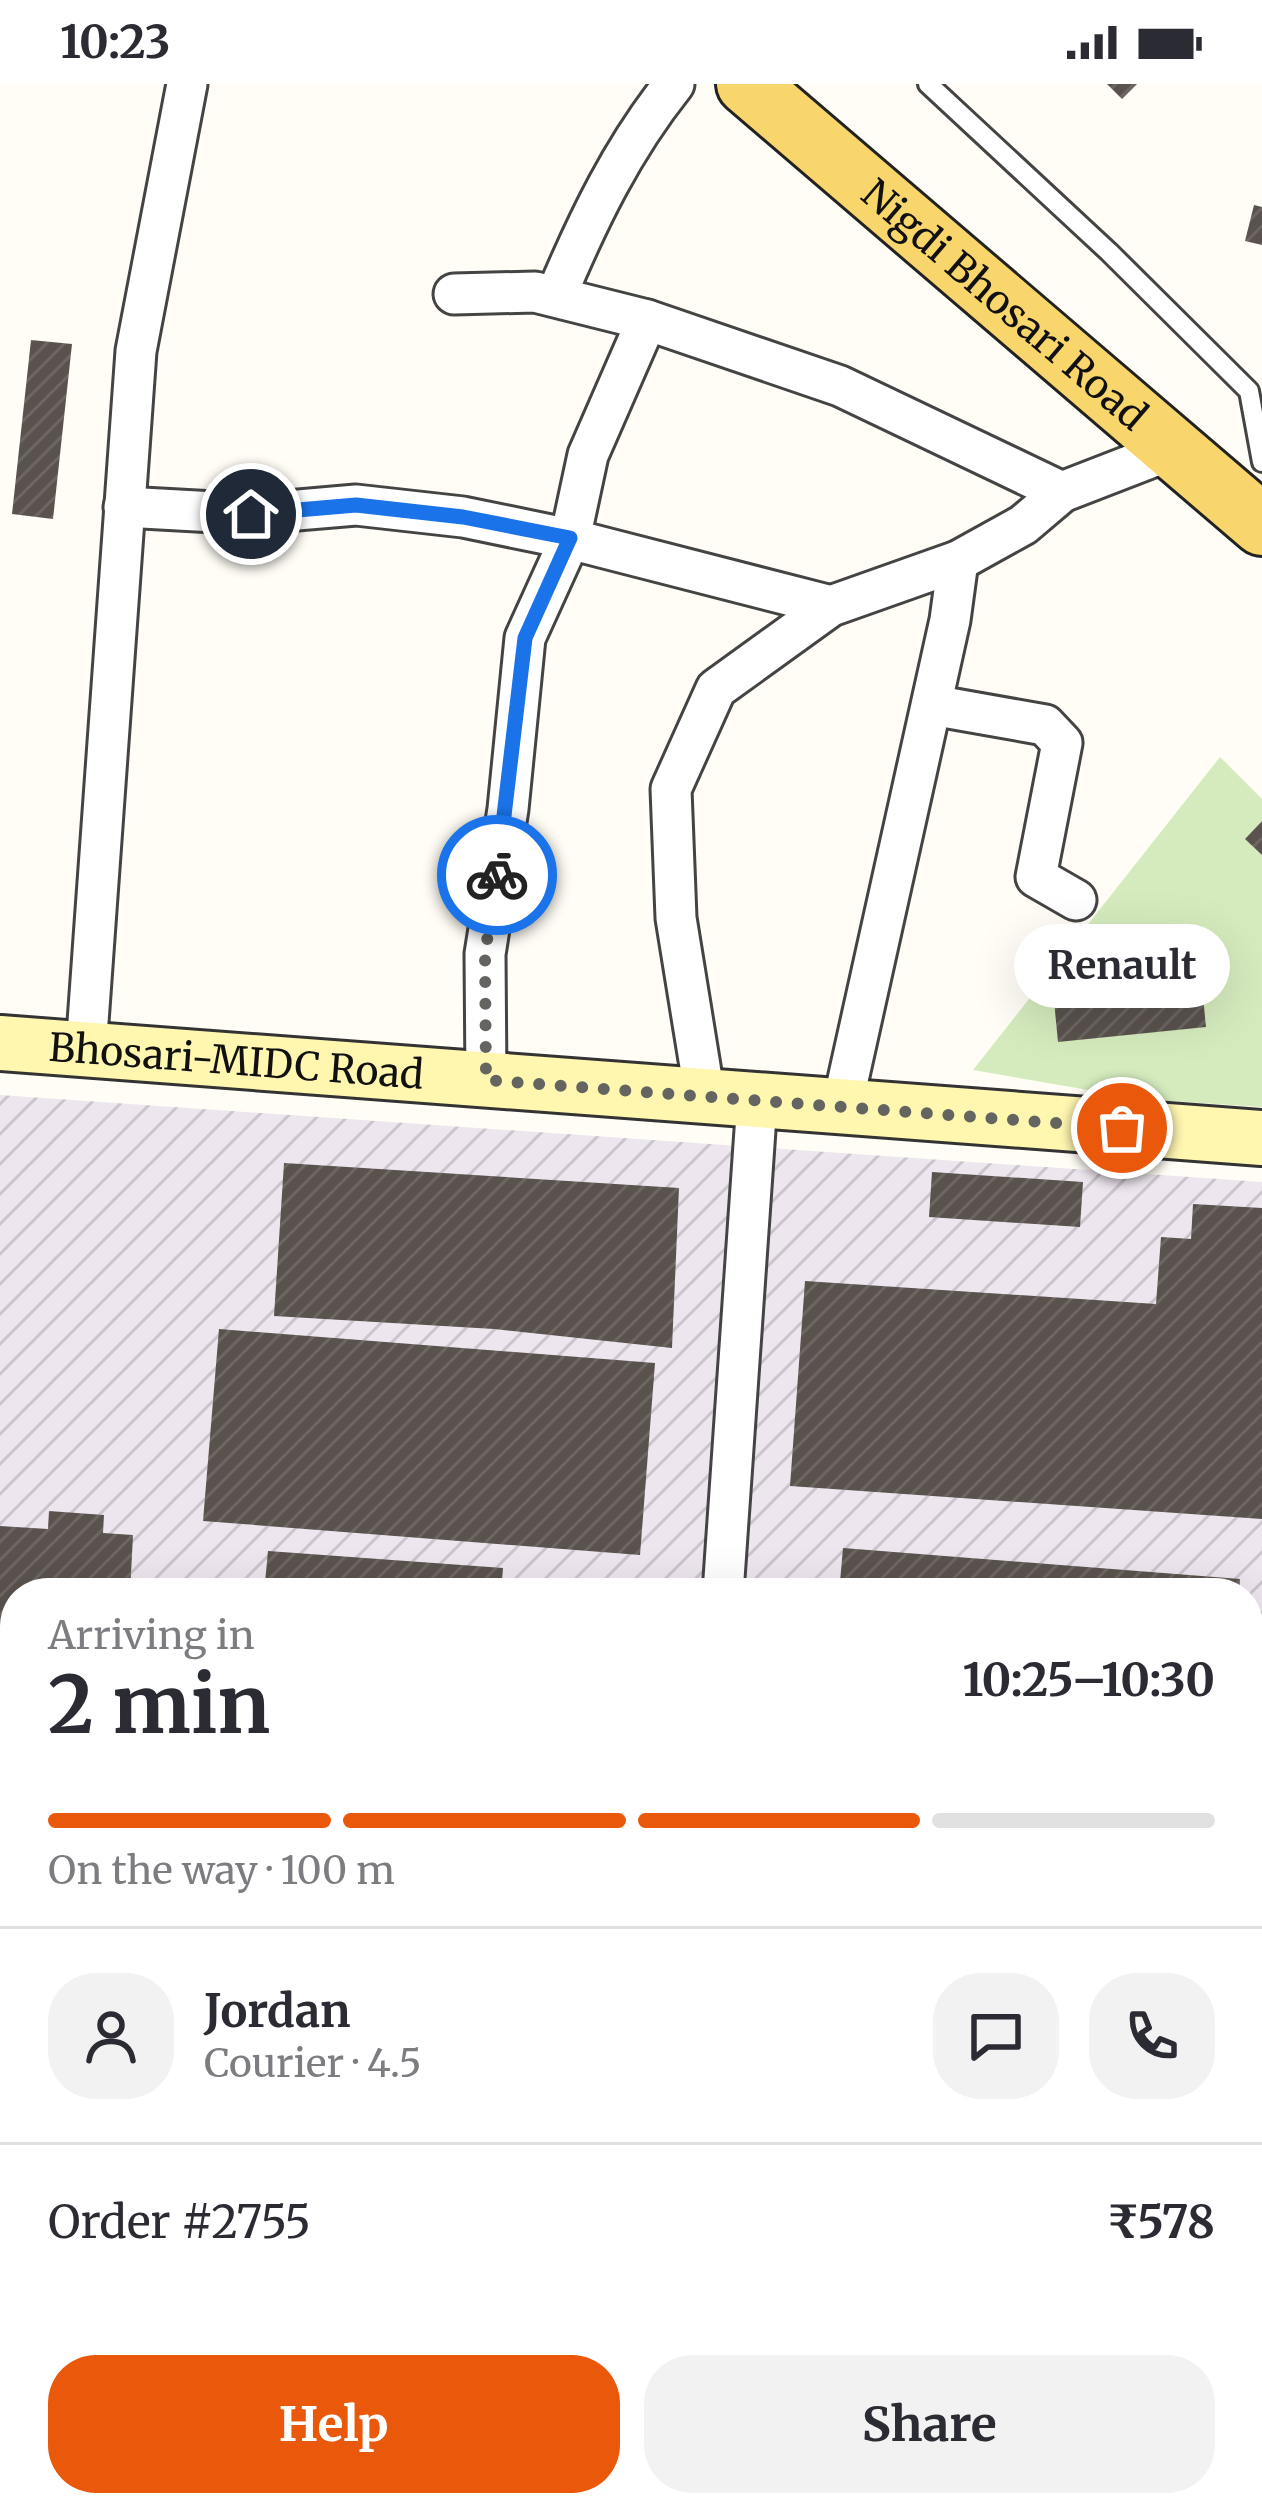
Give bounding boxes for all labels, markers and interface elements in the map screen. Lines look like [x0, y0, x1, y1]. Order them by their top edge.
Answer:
text: 10:23 [60, 14, 170, 70]
street label: Nigdi Bhosari Road [852, 169, 1157, 441]
pin [200, 463, 302, 565]
icon: home [218, 481, 284, 547]
courier [437, 815, 557, 935]
icon: bike [464, 842, 530, 908]
callout: Renault [1014, 924, 1230, 1008]
text: Renault [1047, 941, 1197, 990]
street label: Bhosari-MIDC Road [47, 1023, 425, 1100]
pin [1071, 1077, 1173, 1179]
icon: bag [1089, 1095, 1155, 1161]
text: Arriving in [48, 1611, 255, 1660]
text: 10:25–10:30 [963, 1652, 1215, 1708]
text: 2 min [48, 1656, 270, 1754]
text: On the way · 100 m [48, 1846, 395, 1895]
button: person [48, 1973, 174, 2099]
button: chat [933, 1973, 1059, 2099]
button: phone [1089, 1973, 1215, 2099]
text: Jordan [204, 1983, 351, 2039]
text: Courier · 4.5 [204, 2039, 422, 2088]
text: Order #2755 [48, 2194, 311, 2250]
text: ₹578 [1107, 2194, 1215, 2250]
button: Help [48, 2355, 620, 2493]
button: Share [644, 2355, 1215, 2493]

